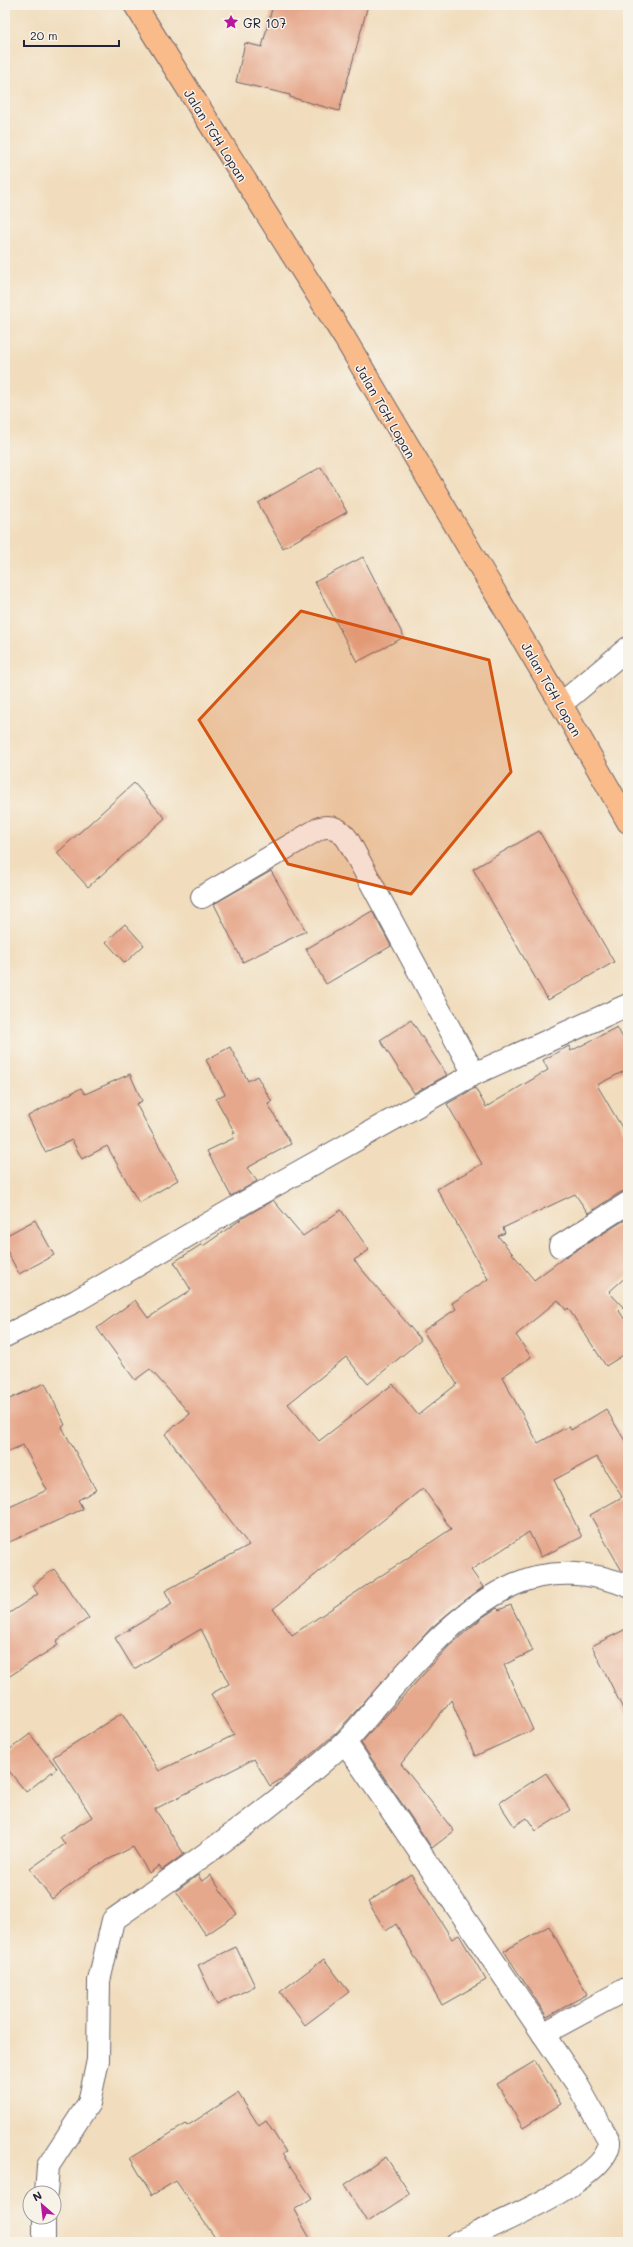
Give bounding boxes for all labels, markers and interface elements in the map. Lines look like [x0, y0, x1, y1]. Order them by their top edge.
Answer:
place icon: GR 107 [222, 13, 240, 31]
place label: GR 107 [243, 14, 286, 31]
scale bar [24, 22, 119, 48]
text: 20 m [30, 27, 58, 43]
street label: Jalan TGH Lopan [181, 85, 251, 185]
street label: Jalan TGH Lopan [352, 361, 420, 461]
street label: Jalan TGH Lopan [518, 639, 586, 739]
north arrow [22, 2185, 62, 2225]
text: N [30, 2187, 44, 2204]

